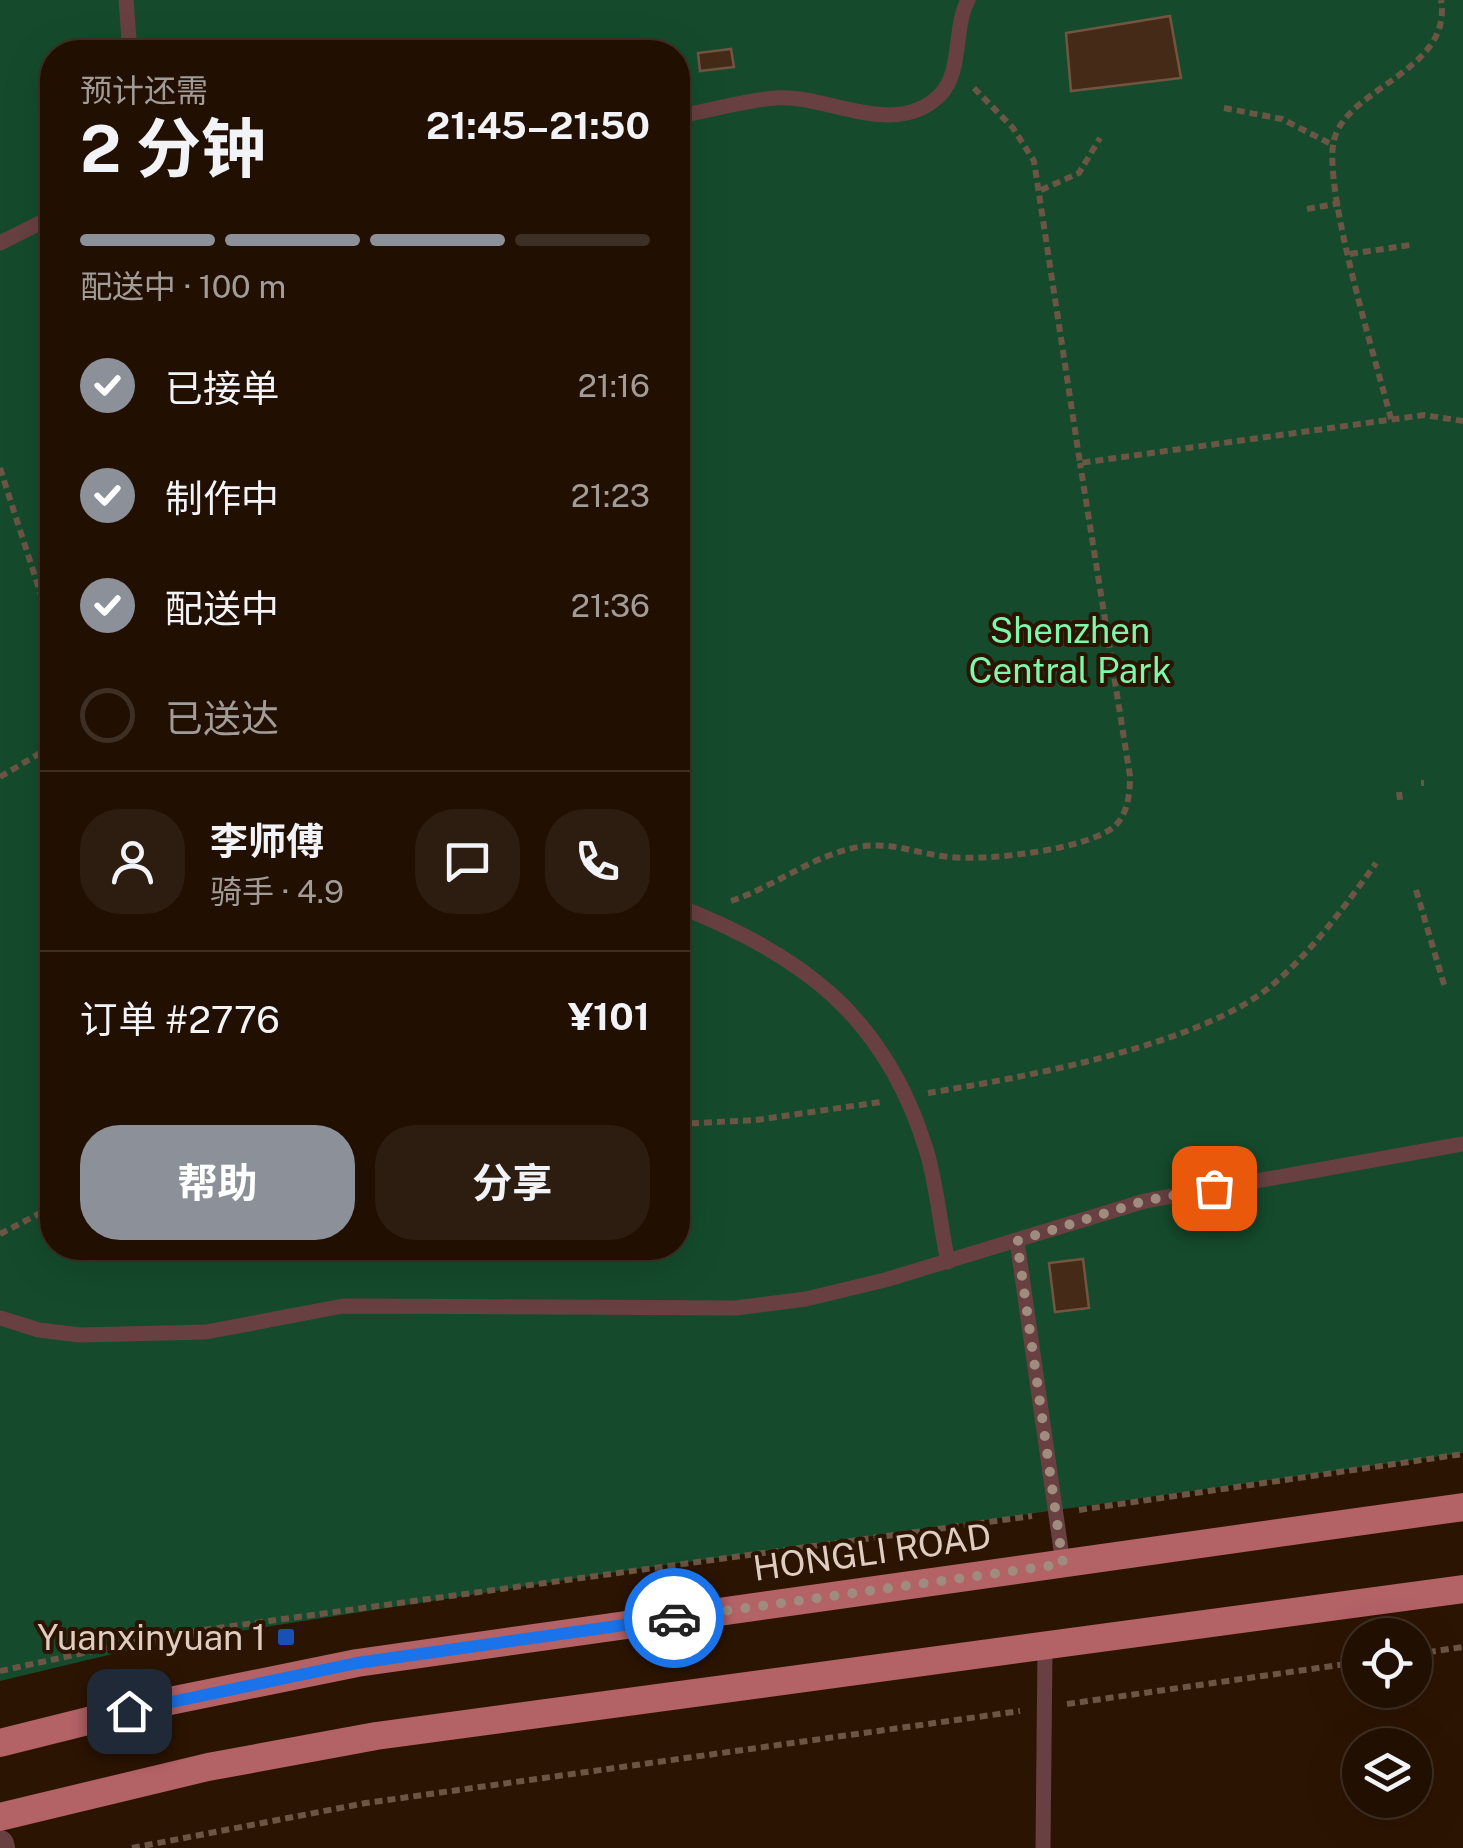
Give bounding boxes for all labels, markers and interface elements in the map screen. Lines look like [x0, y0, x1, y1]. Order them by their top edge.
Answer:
text: 预计还需 [80, 72, 208, 109]
text: 21:45–21:50 [426, 103, 650, 148]
text: 2 分钟 [80, 110, 266, 187]
text: 配送中 · 100 m [80, 268, 286, 305]
icon: check [80, 358, 135, 413]
text: 已接单 [165, 366, 279, 411]
text: 21:16 [578, 367, 650, 404]
icon: check [80, 468, 135, 523]
text: 制作中 [165, 476, 279, 521]
text: 21:23 [571, 477, 650, 514]
icon: check [80, 578, 135, 633]
text: 配送中 [165, 586, 279, 631]
text: 21:36 [571, 587, 650, 624]
park label: Shenzhen Central Park [968, 610, 1172, 691]
text: 已送达 [165, 696, 279, 741]
button: person [80, 809, 185, 914]
button: chat [415, 809, 520, 914]
button: phone [545, 809, 650, 914]
text: 李师傅 [210, 819, 324, 864]
text: 骑手 · 4.9 [210, 873, 344, 910]
text: ¥101 [568, 994, 650, 1039]
text: 订单 #2776 [80, 997, 280, 1042]
button: 帮助 [80, 1125, 355, 1240]
button: 分享 [375, 1125, 650, 1240]
pin [1172, 1146, 1257, 1231]
icon: bag [1187, 1161, 1242, 1216]
street label: HONGLI ROAD [750, 1515, 994, 1589]
courier [624, 1568, 724, 1668]
icon: car [647, 1591, 702, 1646]
place label: Yuanxinyuan 1 [37, 1617, 266, 1658]
map controls [1342, 1618, 1432, 1818]
button: locate [1342, 1618, 1432, 1708]
marker: Yuanxinyuan 1 [275, 1626, 297, 1648]
pin [87, 1669, 172, 1754]
icon: home [102, 1684, 157, 1739]
button: layers [1342, 1728, 1432, 1818]

